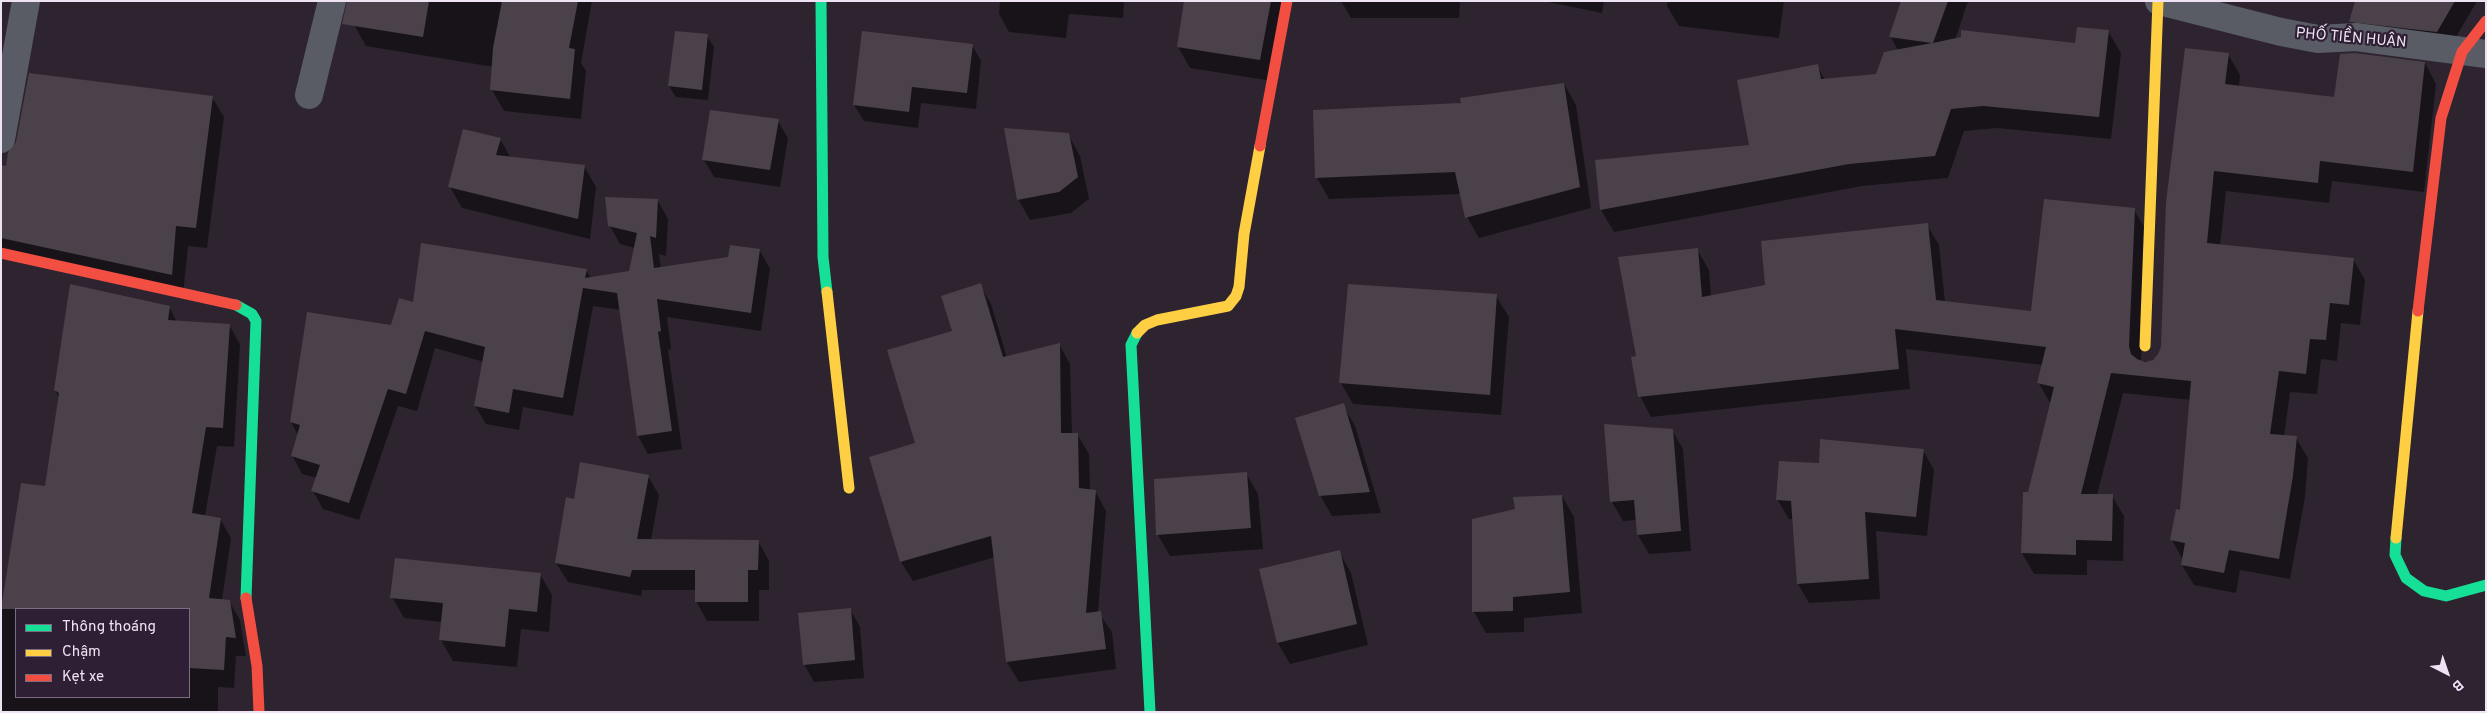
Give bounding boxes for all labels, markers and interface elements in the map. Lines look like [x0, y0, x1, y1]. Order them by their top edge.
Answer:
street label: PHỐ TIỀN HUÂN [2295, 25, 2407, 53]
legend [15, 608, 190, 698]
text: Thông thoáng [62, 618, 156, 637]
text: Chậm [62, 643, 101, 662]
north arrow [2422, 648, 2472, 698]
text: Kẹt xe [62, 668, 104, 687]
text: B [2448, 675, 2466, 694]

